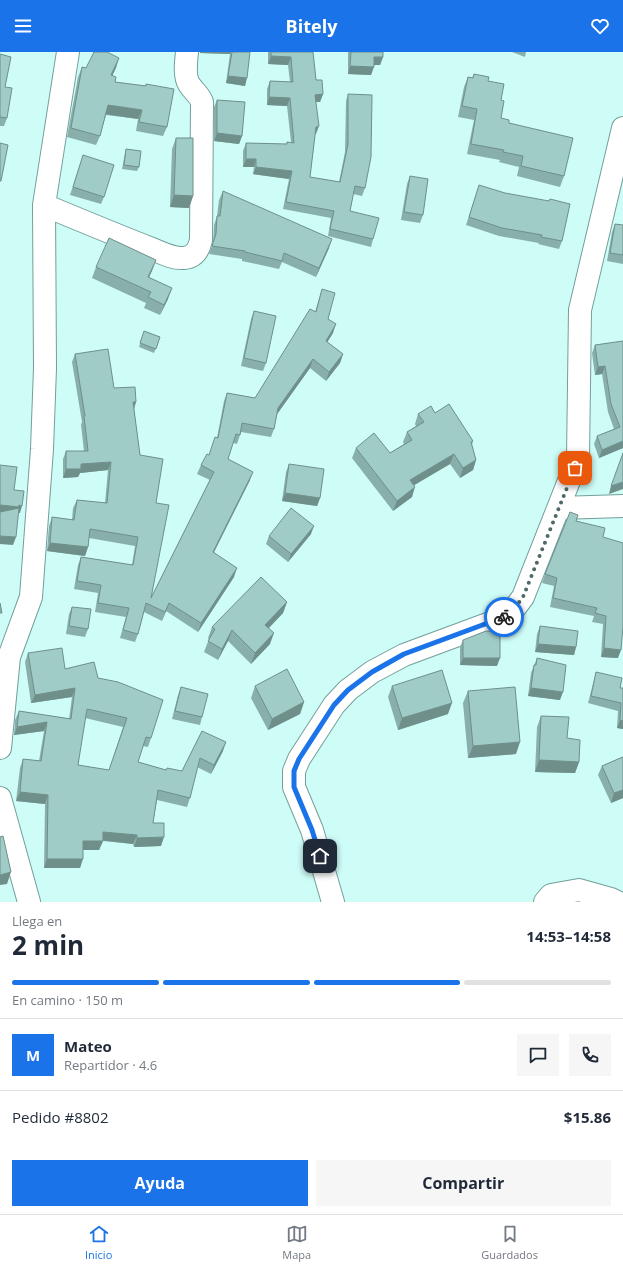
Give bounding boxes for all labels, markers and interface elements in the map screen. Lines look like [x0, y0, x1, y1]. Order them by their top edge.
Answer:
text: Bitely [286, 14, 337, 38]
icon: menu [12, 15, 34, 37]
icon: heart [589, 15, 611, 37]
pin [558, 451, 592, 485]
icon: bag [564, 457, 586, 479]
courier [484, 597, 524, 637]
icon: bike [493, 606, 515, 628]
pin [303, 839, 337, 873]
icon: home [309, 845, 331, 867]
text: Llega en [12, 912, 62, 930]
text: 14:53–14:58 [526, 926, 611, 946]
text: 2 min [12, 927, 84, 963]
text: En camino · 150 m [12, 991, 123, 1009]
button: chat [517, 1034, 559, 1076]
button: phone [569, 1034, 611, 1076]
text: Mateo [64, 1036, 112, 1056]
text: M [26, 1045, 40, 1065]
text: Repartidor · 4.6 [64, 1056, 157, 1074]
text: Pedido #8802 [12, 1107, 109, 1127]
text: $15.86 [564, 1107, 611, 1127]
button: Ayuda [12, 1160, 308, 1206]
button: Compartir [316, 1160, 611, 1206]
tab: Inicio [85, 1223, 112, 1262]
tab: Mapa [282, 1223, 311, 1262]
tab: Guardados [481, 1223, 538, 1262]

